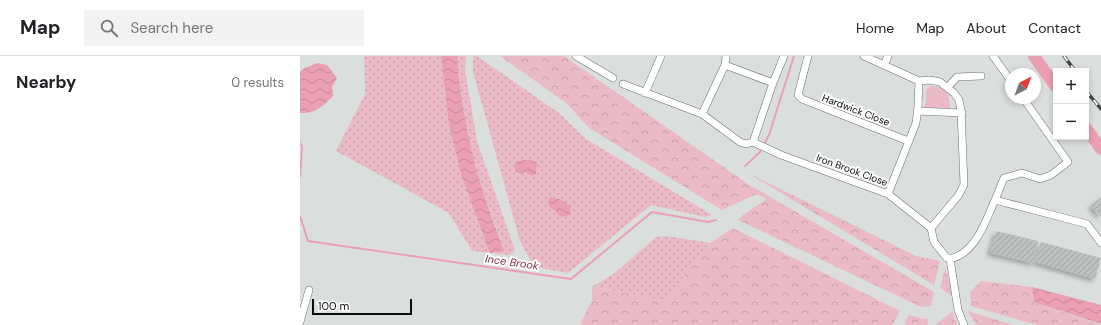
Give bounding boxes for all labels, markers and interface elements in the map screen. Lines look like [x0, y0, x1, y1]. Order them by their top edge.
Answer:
search box [84, 10, 364, 46]
text: Map [20, 15, 60, 40]
icon: search [98, 17, 120, 39]
text: Search here [130, 18, 213, 38]
text: Home [856, 19, 894, 37]
text: Map [916, 19, 944, 37]
text: About [966, 19, 1006, 37]
text: Contact [1028, 19, 1081, 37]
north arrow [1005, 68, 1041, 104]
map controls [1053, 68, 1089, 140]
button: + [1053, 68, 1089, 104]
text: Nearby [16, 71, 76, 93]
text: 0 results [231, 74, 284, 91]
street label: Hardwick Close [820, 91, 892, 129]
button: − [1053, 104, 1089, 140]
street label: Iron Brook Close [814, 151, 890, 189]
water label: Ince Brook [484, 251, 540, 273]
scale bar [312, 297, 412, 316]
text: 100 m [318, 299, 349, 313]

